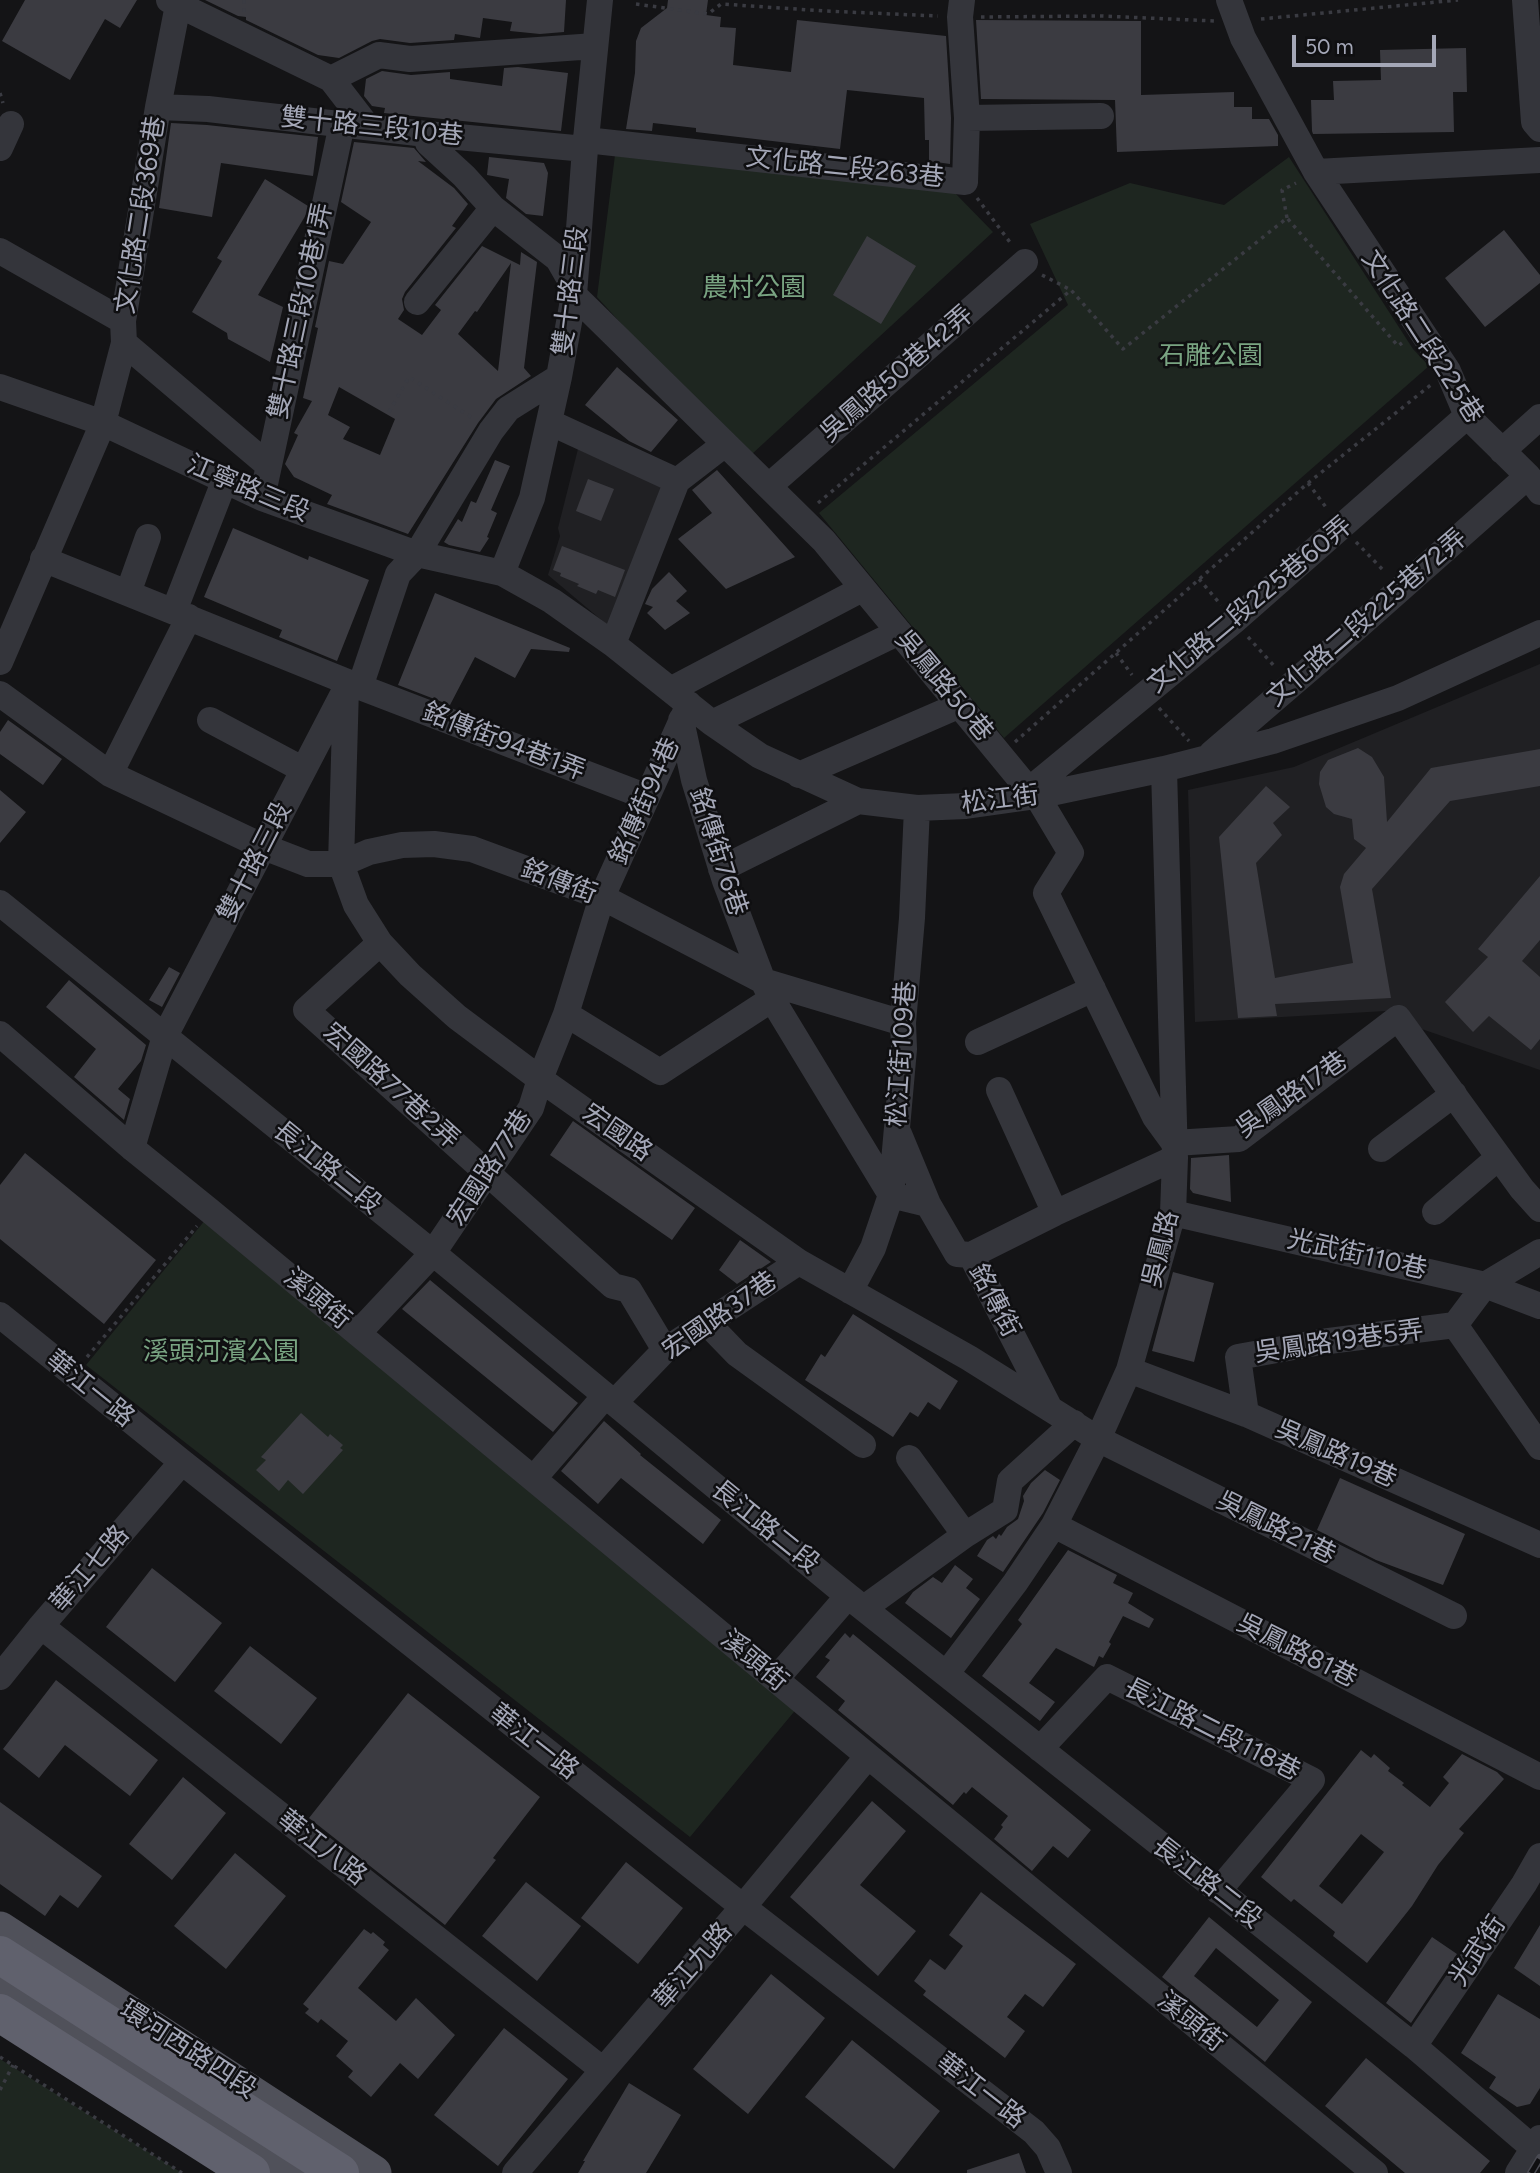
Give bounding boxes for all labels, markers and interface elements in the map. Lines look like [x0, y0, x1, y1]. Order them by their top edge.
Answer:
scale bar [1295, 21, 1438, 65]
text: 50 m [1305, 34, 1354, 59]
street label: 雙十路三段10巷 [279, 102, 465, 152]
street label: 文化路二段369巷 [110, 114, 172, 316]
street label: 文化路二段263巷 [744, 142, 946, 194]
street label: 雙十路三段10巷1弄 [263, 200, 339, 422]
street label: 雙十路三段 [548, 225, 594, 357]
street label: 文化路二段225巷 [1354, 245, 1490, 429]
park label: 農村公園 [702, 272, 806, 304]
street label: 吳鳳路50巷42弄 [814, 299, 980, 449]
park label: 石雕公園 [1159, 340, 1263, 372]
street label: 江寧路三段 [182, 449, 314, 529]
street label: 文化路二段225巷60弄 [1141, 510, 1359, 700]
street label: 文化路二段225巷72弄 [1261, 523, 1473, 713]
street label: 吳鳳路50巷 [888, 624, 1000, 748]
street label: 銘傳街94巷1弄 [418, 697, 590, 787]
street label: 銘傳街94巷 [603, 733, 687, 869]
street label: 松江街 [959, 780, 1041, 820]
street label: 銘傳街76巷 [683, 784, 753, 920]
street label: 雙十路三段 [212, 797, 298, 927]
street label: 銘傳街 [517, 853, 601, 911]
street label: 松江街109巷 [881, 980, 923, 1128]
street label: 宏國路77巷2弄 [316, 1017, 466, 1155]
street label: 吳鳳路17巷 [1230, 1045, 1354, 1145]
street label: 宏國路 [576, 1098, 658, 1168]
street label: 宏國路77巷 [441, 1104, 539, 1232]
street label: 長江路二段 [267, 1115, 387, 1221]
street label: 吳鳳路 [1136, 1207, 1186, 1291]
street label: 光武街110巷 [1284, 1224, 1430, 1286]
street label: 銘傳街 [962, 1259, 1026, 1343]
street label: 溪頭街 [277, 1262, 357, 1336]
street label: 宏國路37巷 [657, 1265, 783, 1367]
street label: 吳鳳路19巷5弄 [1252, 1315, 1426, 1369]
park label: 溪頭河濱公園 [143, 1336, 299, 1368]
street label: 華江一路 [40, 1344, 140, 1434]
street label: 吳鳳路19巷 [1271, 1413, 1401, 1495]
street label: 長江路二段 [705, 1474, 825, 1580]
street label: 吳鳳路21巷 [1211, 1485, 1341, 1571]
street label: 華江七路 [44, 1520, 136, 1618]
street label: 吳鳳路81巷 [1232, 1607, 1362, 1695]
street label: 溪頭街 [714, 1624, 794, 1698]
street label: 長江路二段118巷 [1119, 1672, 1305, 1788]
street label: 華江一路 [483, 1698, 585, 1786]
street label: 華江八路 [271, 1804, 373, 1892]
street label: 長江路二段 [1146, 1831, 1268, 1935]
street label: 光武街 [1443, 1910, 1513, 1992]
street label: 華江九路 [647, 1917, 739, 2015]
street label: 溪頭街 [1151, 1985, 1231, 2059]
street label: 環河西路四段 [114, 1994, 262, 2106]
street label: 華江一路 [930, 2047, 1032, 2135]

